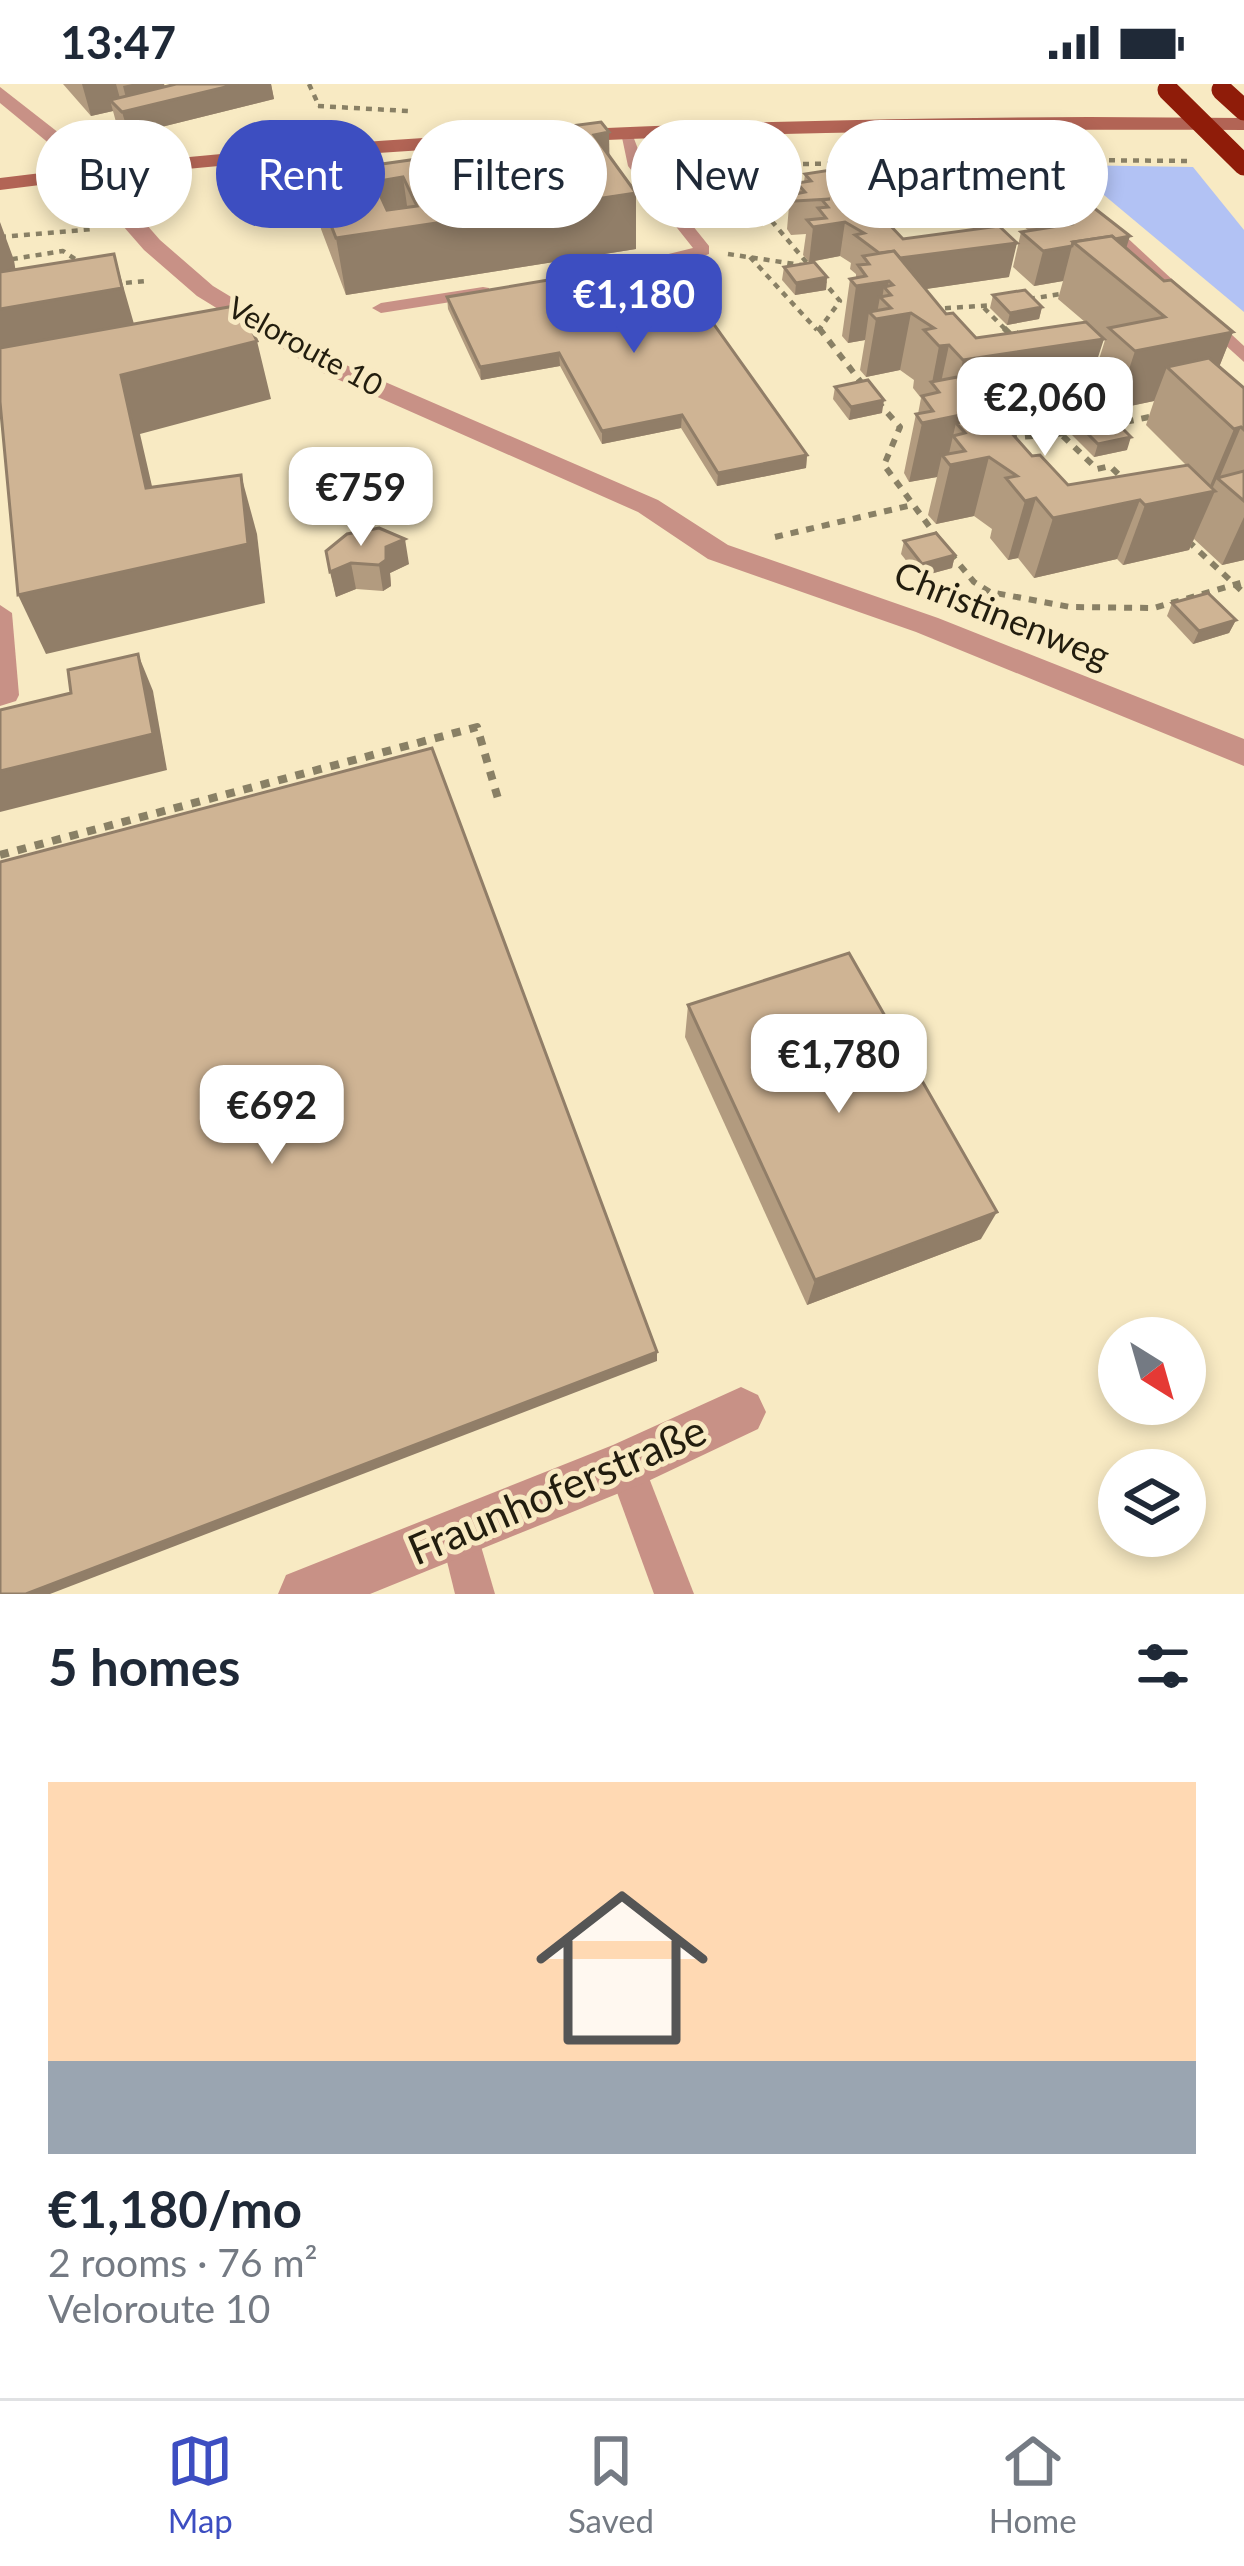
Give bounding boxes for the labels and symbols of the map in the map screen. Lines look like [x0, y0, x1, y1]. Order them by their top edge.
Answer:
pin: €1,180 [536, 254, 732, 356]
street label: Veloroute 10 [222, 288, 389, 402]
pin: €2,060 [947, 357, 1143, 459]
pin: €759 [290, 447, 432, 549]
street label: Christinenweg [888, 551, 1117, 677]
pin: €1,780 [741, 1014, 937, 1116]
pin: €692 [201, 1065, 343, 1167]
north arrow [1098, 1317, 1206, 1425]
street label: Fraunhoferstraße [400, 1404, 713, 1574]

